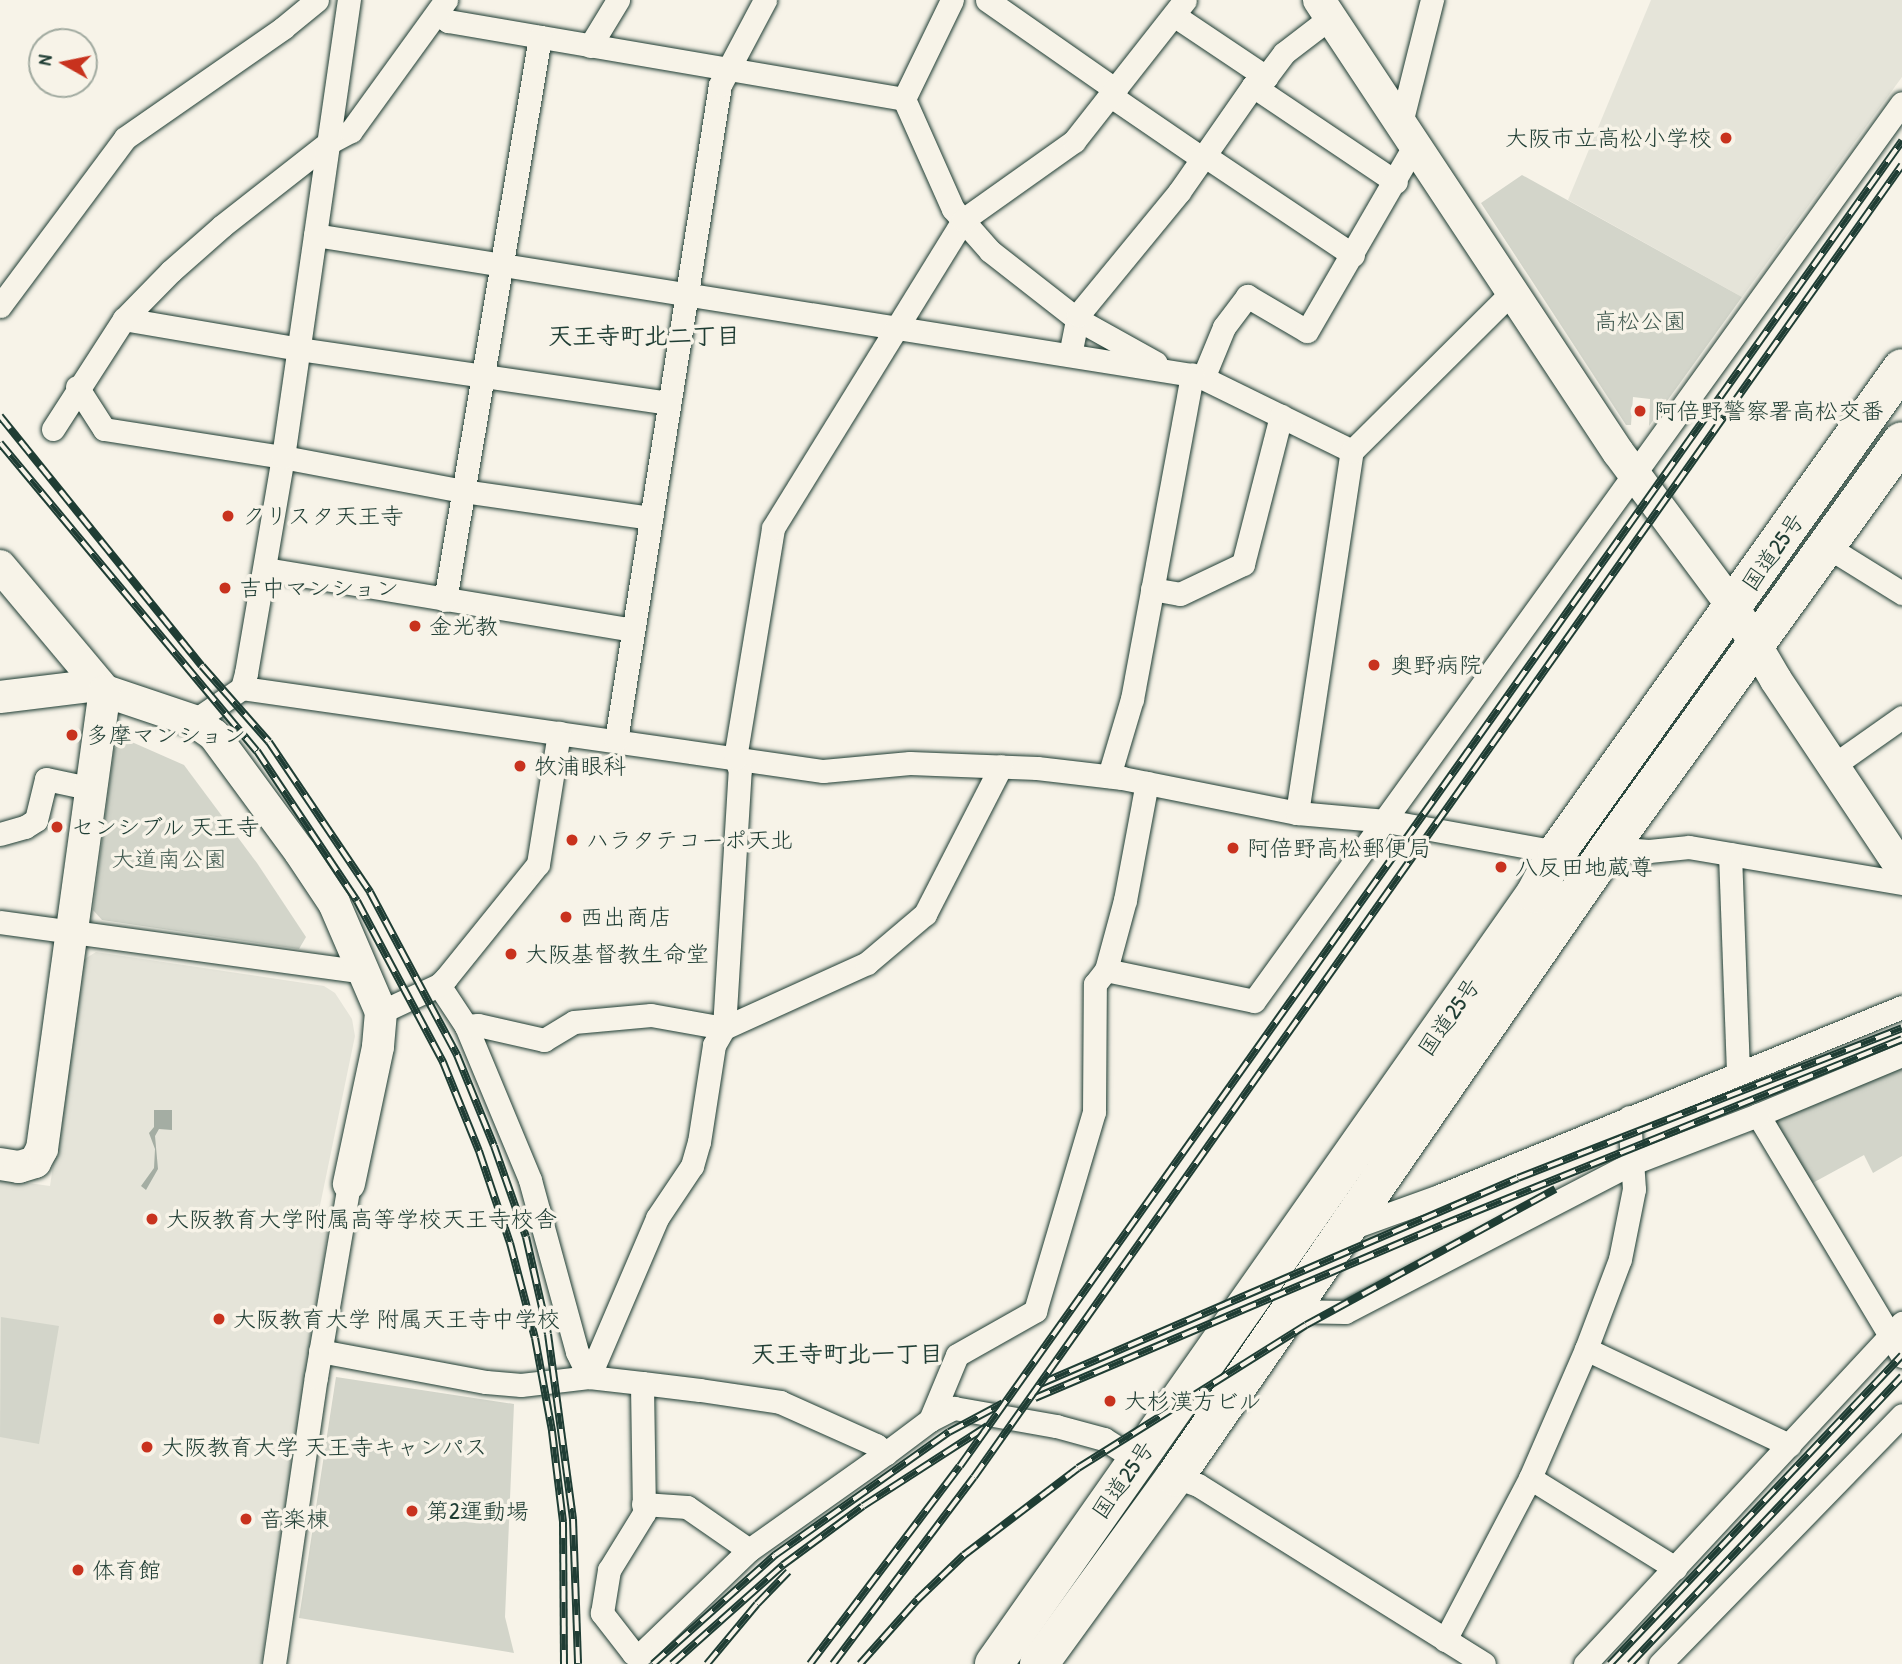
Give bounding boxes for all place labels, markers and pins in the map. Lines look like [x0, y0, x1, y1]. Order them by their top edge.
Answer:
place label: 大阪市立高松小学校 [1505, 124, 1712, 152]
marker: 大阪市立高松小学校 [1718, 130, 1734, 146]
place label: 阿倍野警察署高松交番 [1654, 397, 1884, 425]
marker: 阿倍野警察署高松交番 [1632, 403, 1648, 419]
place label: クリスタ天王寺 [242, 502, 403, 530]
marker: クリスタ天王寺 [220, 508, 236, 524]
place label: 吉中マンション [239, 574, 400, 602]
marker: 吉中マンション [217, 580, 233, 596]
place label: 金光教 [429, 612, 498, 640]
marker: 金光教 [407, 618, 423, 634]
place label: 奥野病院 [1390, 651, 1482, 679]
marker: 奥野病院 [1364, 655, 1384, 675]
place label: 多摩マンション [86, 721, 247, 749]
marker: 多摩マンション [64, 727, 80, 743]
place label: 牧浦眼科 [534, 752, 626, 780]
marker: 牧浦眼科 [512, 758, 528, 774]
place label: センシブル 天王寺 [71, 813, 260, 841]
marker: センシブル 天王寺 [49, 819, 65, 835]
place label: ハラタテコーポ天北 [586, 826, 793, 854]
marker: ハラタテコーポ天北 [564, 832, 580, 848]
place label: 阿倍野高松郵便局 [1247, 834, 1431, 862]
marker: 阿倍野高松郵便局 [1225, 840, 1241, 856]
place label: 八反田地蔵尊 [1515, 853, 1653, 881]
marker: 八反田地蔵尊 [1493, 859, 1509, 875]
place label: 西出商店 [580, 903, 672, 931]
marker: 西出商店 [558, 909, 574, 925]
place label: 大阪基督教生命堂 [525, 940, 709, 968]
marker: 大阪基督教生命堂 [503, 946, 519, 962]
place label: 大阪教育大学附属高等学校天王寺校舎 [166, 1205, 557, 1233]
marker: 大阪教育大学附属高等学校天王寺校舎 [144, 1211, 160, 1227]
place label: 大阪教育大学 附属天王寺中学校 [233, 1305, 560, 1333]
marker: 大阪教育大学 附属天王寺中学校 [211, 1311, 227, 1327]
place label: 大杉漢方ビル [1124, 1387, 1262, 1415]
marker: 大杉漢方ビル [1102, 1393, 1118, 1409]
place label: 大阪教育大学 天王寺キャンパス [161, 1433, 488, 1461]
marker: 大阪教育大学 天王寺キャンパス [139, 1439, 155, 1455]
place label: 第2運動場 [426, 1497, 529, 1525]
marker: 第2運動場 [404, 1503, 420, 1519]
place label: 音楽棟 [260, 1505, 329, 1533]
marker: 音楽棟 [238, 1511, 254, 1527]
place label: 体育館 [92, 1556, 161, 1584]
marker: 体育館 [70, 1562, 86, 1578]

